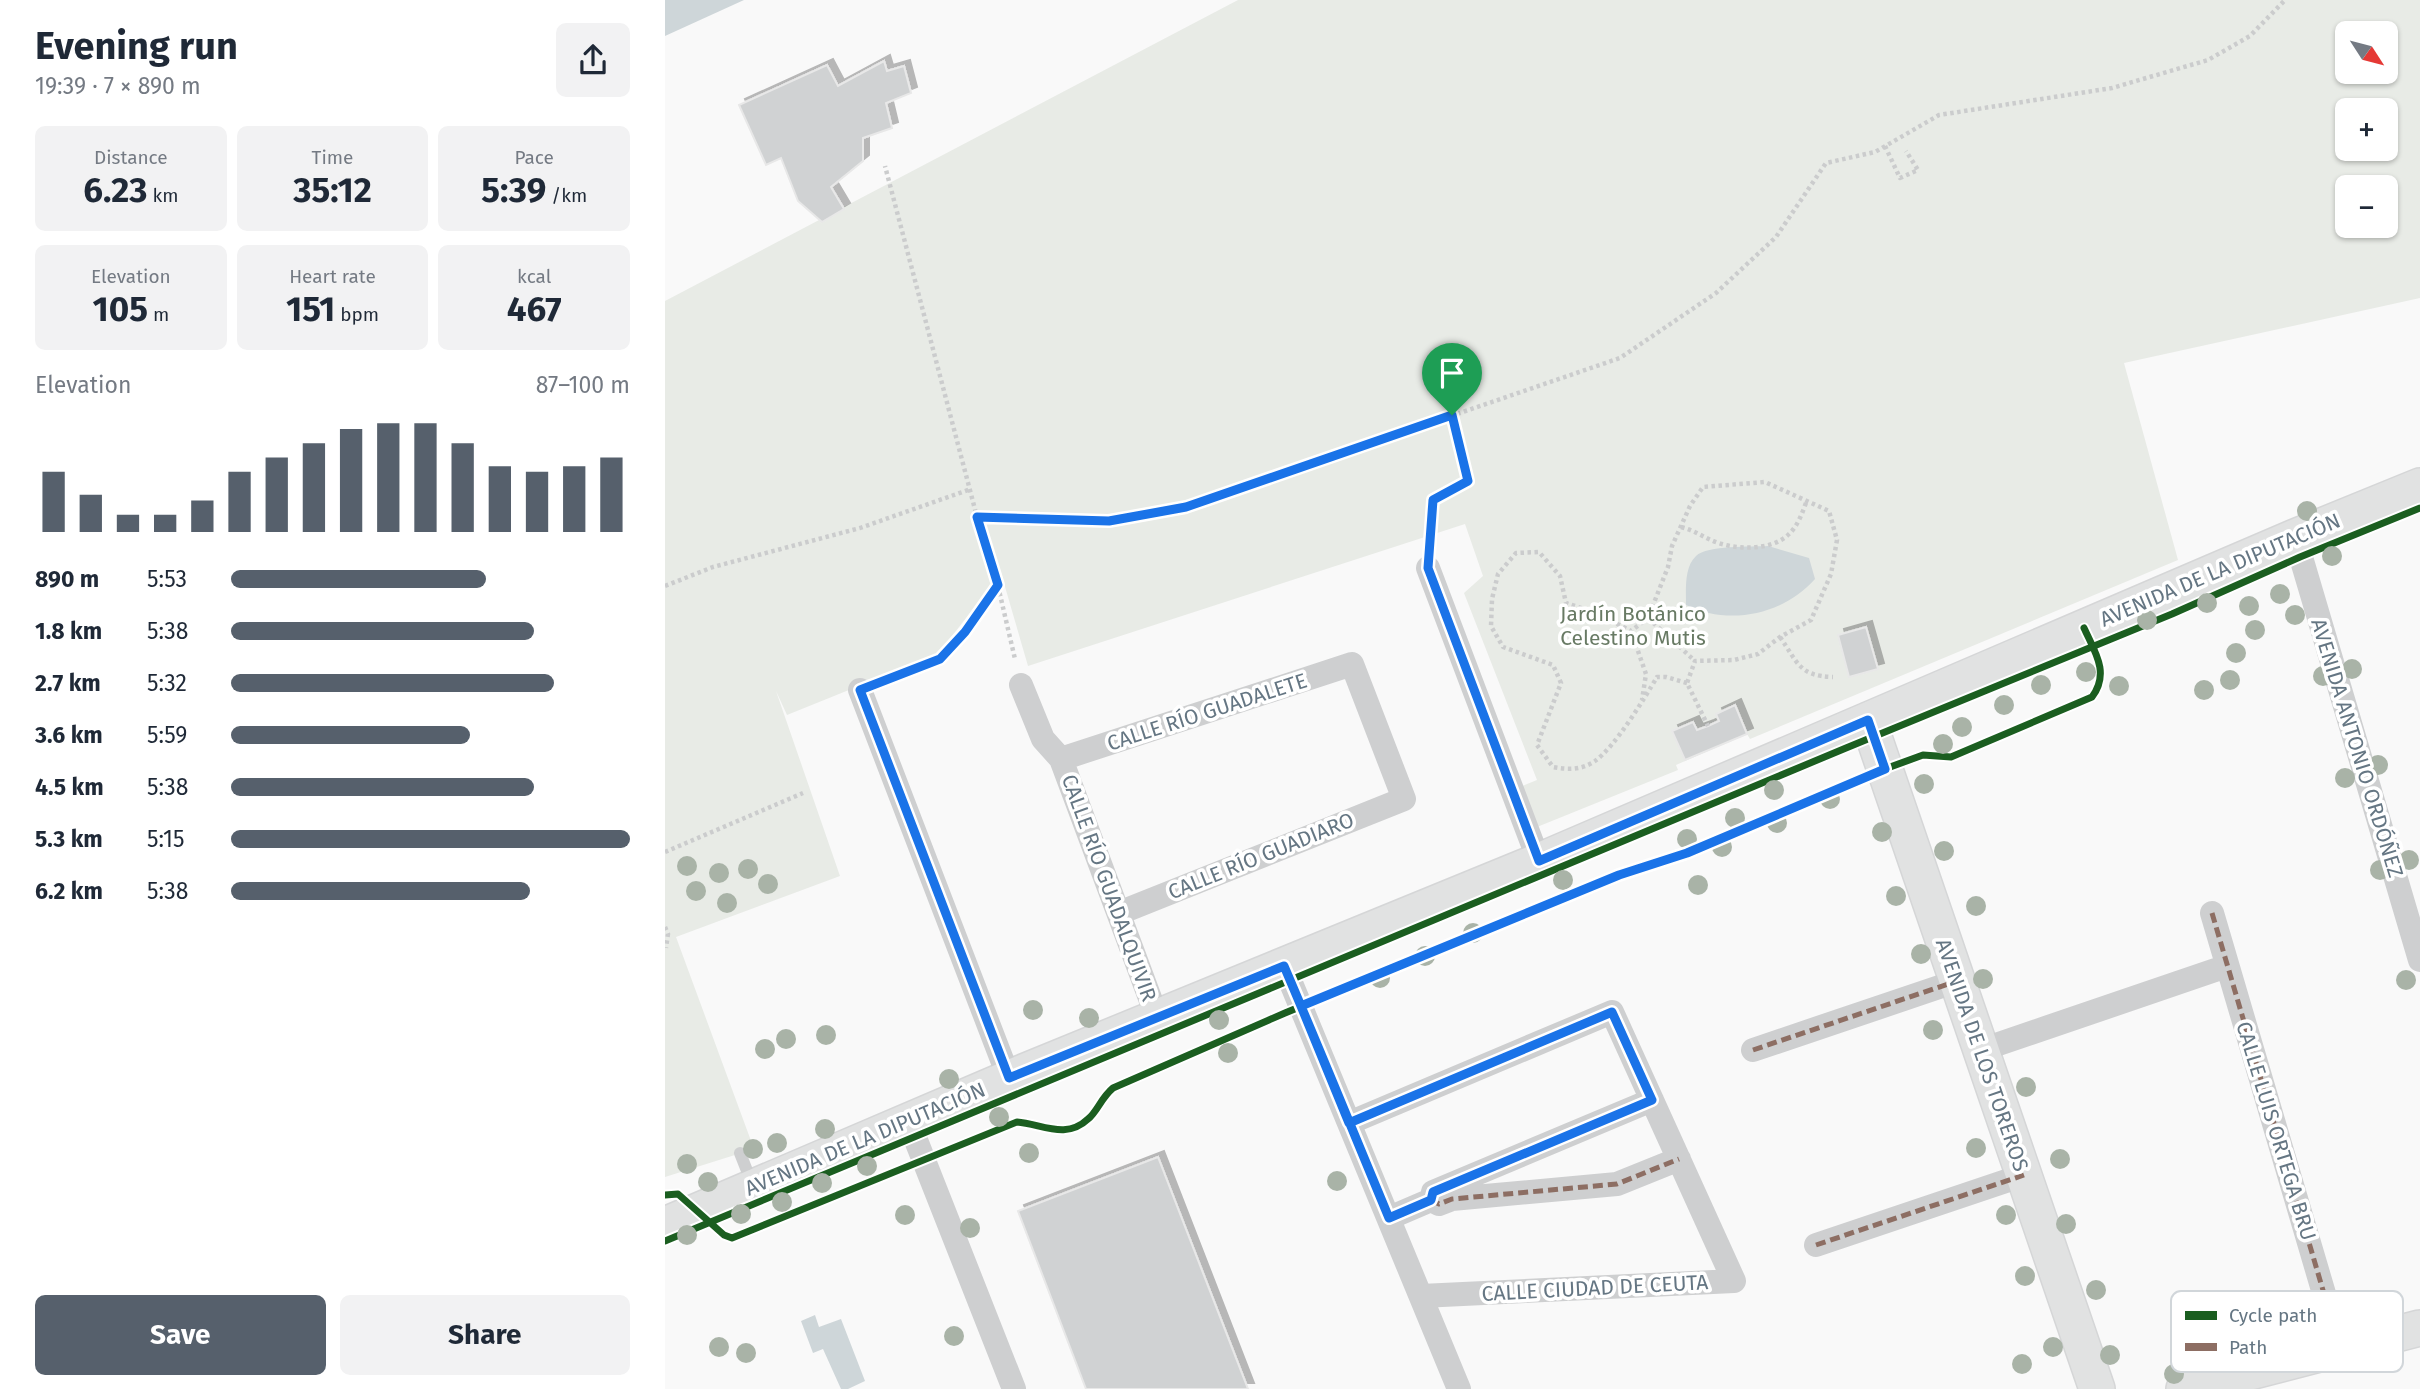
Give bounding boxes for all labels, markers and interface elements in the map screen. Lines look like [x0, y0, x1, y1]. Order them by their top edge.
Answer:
north arrow [2335, 21, 2397, 84]
map controls [2335, 21, 2398, 238]
text: Evening run [35, 23, 238, 69]
button: share [556, 23, 630, 97]
text: 19:39 · 7 × 890 m [35, 72, 201, 100]
button: + [2335, 98, 2398, 161]
text: Distance [94, 146, 168, 169]
text: Time [312, 146, 353, 169]
text: Pace [514, 146, 554, 169]
text: 6.23 [83, 169, 147, 211]
text: 35:12 [293, 169, 372, 211]
text: 5:39 [481, 169, 546, 211]
button: − [2335, 175, 2398, 238]
text: km [147, 184, 178, 207]
text: /km [546, 184, 587, 207]
text: Elevation [91, 265, 171, 288]
text: Heart rate [289, 265, 376, 288]
text: kcal [517, 265, 551, 288]
text: 105 [92, 288, 148, 330]
text: 151 [286, 288, 335, 330]
text: 467 [507, 288, 562, 330]
text: m [148, 303, 169, 326]
text: bpm [335, 303, 379, 326]
pin [1422, 343, 1482, 415]
icon: arrive [1433, 354, 1471, 392]
text: Elevation [35, 371, 131, 399]
text: 87–100 m [536, 371, 630, 399]
street label: AVENIDA DE LA DIPUTACIÓN [2096, 507, 2344, 633]
text: 890 m [35, 565, 99, 593]
text: 5:53 [147, 565, 187, 593]
park label: Jardín Botánico Celestino Mutis [1560, 601, 1706, 651]
street label: AVENIDA ANTONIO ORDÓÑEZ [2305, 615, 2409, 881]
text: 1.8 km [35, 617, 102, 645]
text: 5:38 [147, 617, 188, 645]
street label: CALLE RÍO GUADALETE [1104, 667, 1310, 757]
text: 2.7 km [35, 669, 101, 697]
text: 5:32 [147, 669, 187, 697]
text: 3.6 km [35, 721, 103, 749]
text: 5:59 [147, 721, 187, 749]
street label: CALLE RÍO GUADALQUIVIR [1056, 771, 1162, 1005]
text: 4.5 km [35, 773, 104, 801]
text: 5:38 [147, 773, 188, 801]
street label: CALLE RÍO GUADIARO [1164, 807, 1358, 905]
text: 5.3 km [35, 825, 103, 853]
text: 5:15 [147, 825, 185, 853]
text: 6.2 km [35, 877, 103, 905]
text: 5:38 [147, 877, 188, 905]
street label: AVENIDA DE LOS TOREROS [1930, 935, 2034, 1175]
street label: CALLE LUIS ORTEGA BRU [2230, 1019, 2322, 1243]
street label: AVENIDA DE LA DIPUTACIÓN [741, 1076, 989, 1202]
street label: CALLE CIUDAD DE CEUTA [1481, 1269, 1709, 1307]
legend [2171, 1291, 2403, 1372]
button: Save [35, 1295, 326, 1375]
button: Share [340, 1295, 630, 1375]
text: Cycle path [2229, 1304, 2317, 1327]
text: Path [2229, 1336, 2267, 1359]

